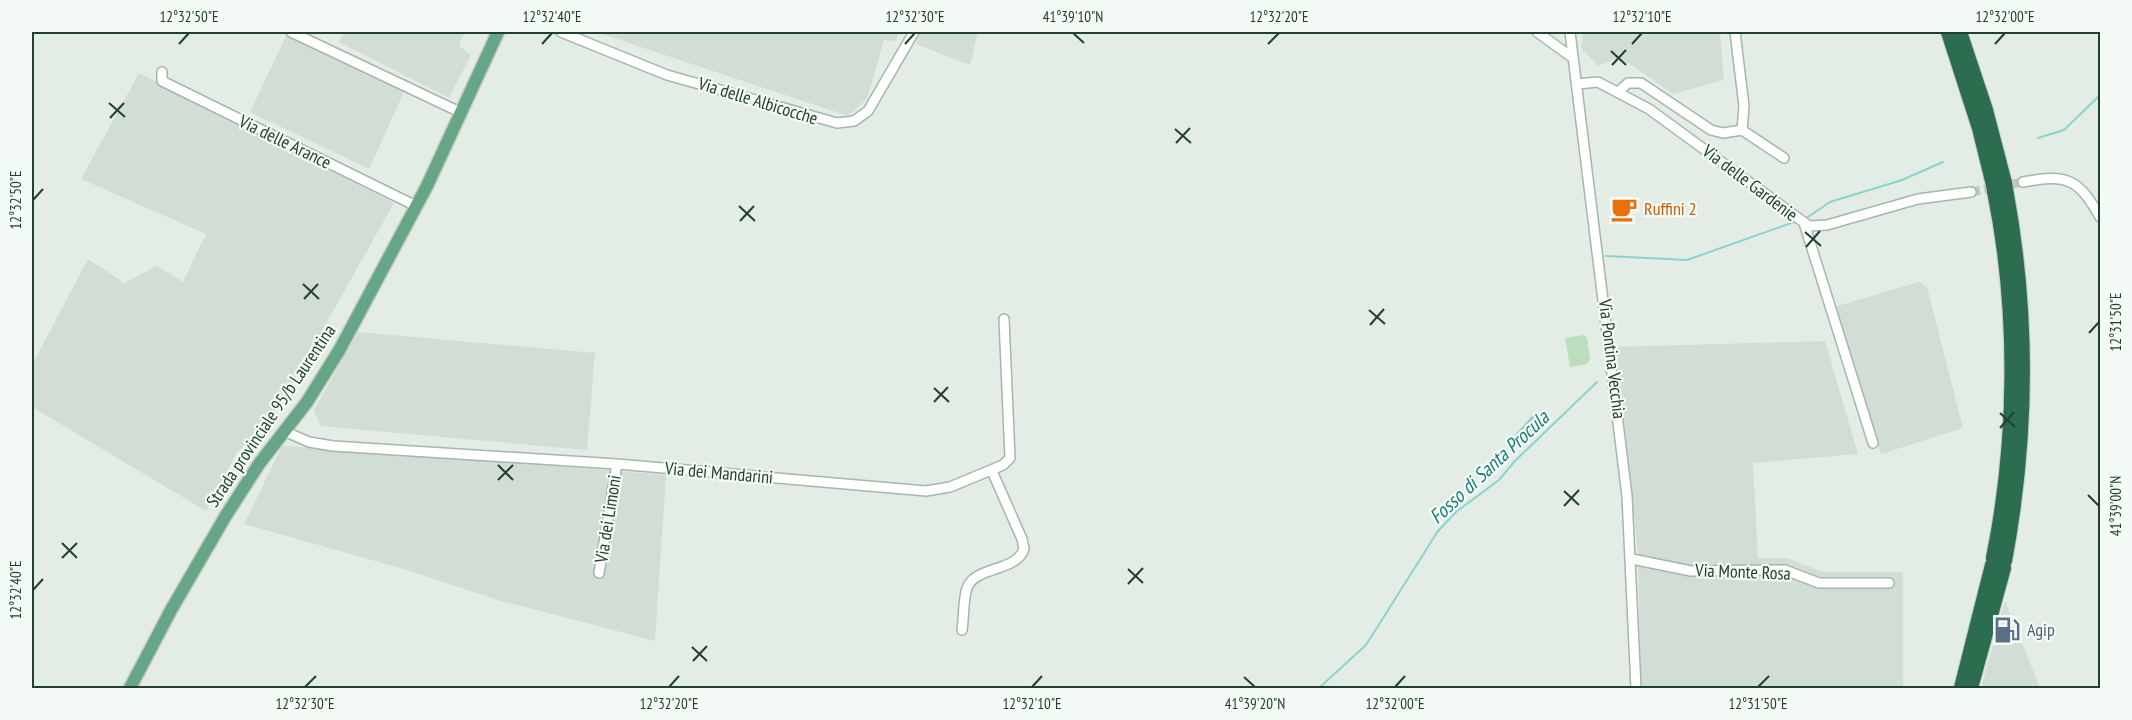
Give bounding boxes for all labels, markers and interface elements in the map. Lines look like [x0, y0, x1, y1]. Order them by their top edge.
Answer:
text: 12°32'50"E [159, 7, 219, 26]
text: 12°32'40"E [522, 7, 582, 26]
text: 12°32'30"E [885, 7, 945, 26]
text: 41°39'10"N [1043, 7, 1103, 26]
text: 12°32'20"E [1249, 7, 1309, 26]
text: 12°32'10"E [1612, 7, 1672, 26]
text: 12°32'00"E [1975, 7, 2035, 26]
street label: Via delle Albicocche [695, 71, 821, 130]
street label: Via delle Arance [234, 109, 335, 174]
street label: Via delle Gardenie [1697, 139, 1803, 226]
text: 12°32'50"E [6, 170, 25, 230]
cafe icon: Ruffini 2 [1609, 194, 1639, 224]
place label: Ruffini 2 [1644, 197, 1697, 220]
text: 12°31'50"E [2106, 292, 2125, 352]
street label: Via Pontina Vecchia [1594, 297, 1631, 420]
street label: Strada provinciale 95/b Laurentina [201, 320, 340, 511]
water label: Fosso di Santa Procula [1424, 404, 1555, 529]
street label: Via dei Mandarini [663, 456, 774, 489]
street label: Via dei Limoni [589, 473, 626, 566]
text: 41°39'00"N [2106, 476, 2125, 536]
street label: Via Monte Rosa [1694, 558, 1791, 585]
text: 12°32'40"E [6, 560, 25, 620]
fuel station icon: Agip [1992, 615, 2022, 645]
place label: Agip [2027, 618, 2055, 641]
text: 12°32'30"E [275, 694, 335, 713]
text: 12°32'20"E [639, 694, 699, 713]
text: 12°32'10"E [1002, 694, 1062, 713]
text: 41°39'20"N [1225, 694, 1285, 713]
text: 12°32'00"E [1365, 694, 1425, 713]
text: 12°31'50"E [1728, 694, 1788, 713]

